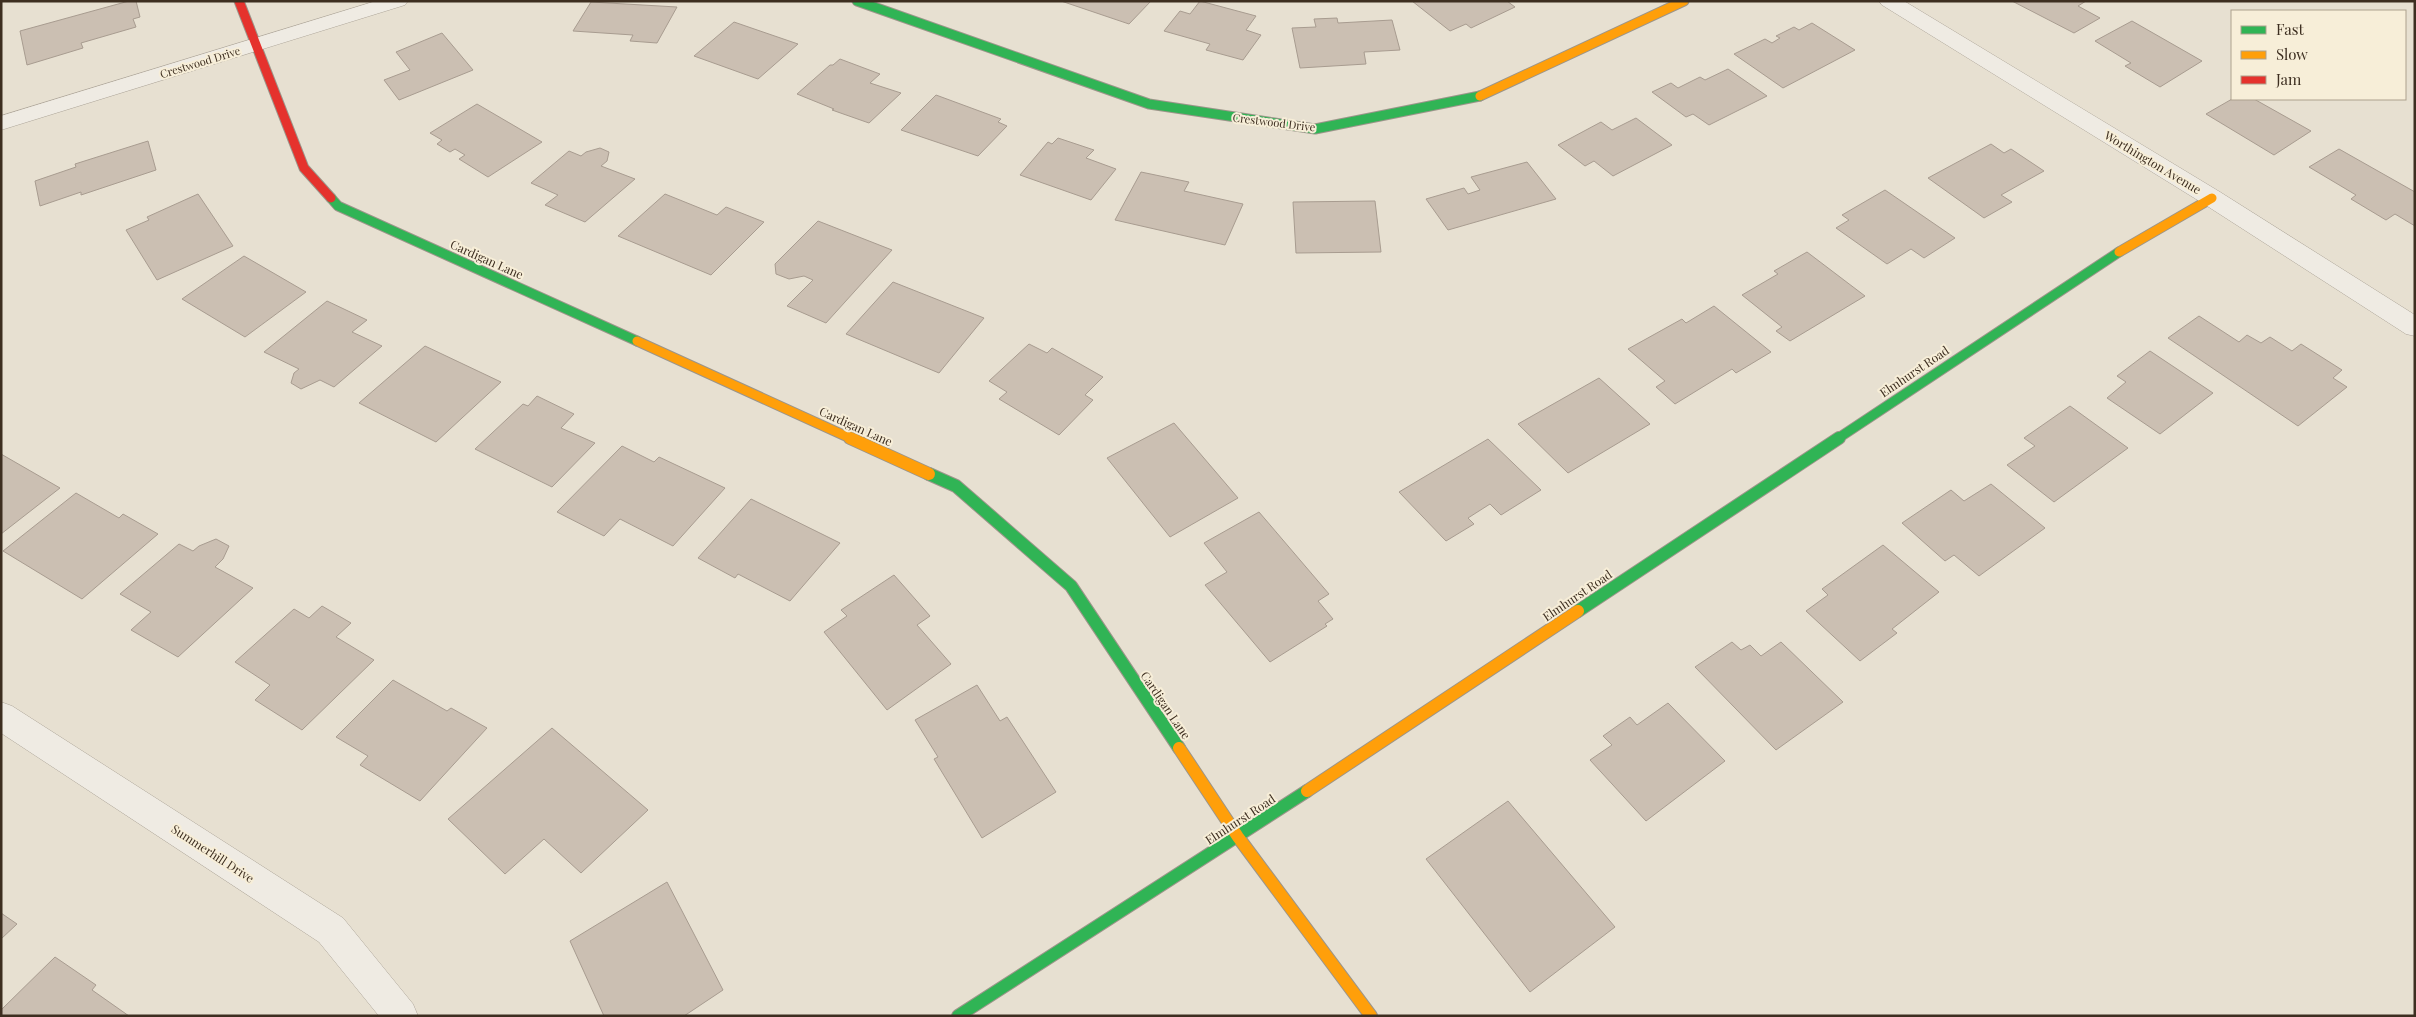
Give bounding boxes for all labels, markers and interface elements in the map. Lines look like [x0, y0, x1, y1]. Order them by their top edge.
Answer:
legend [2231, 10, 2406, 100]
text: Fast [2276, 19, 2305, 39]
street label: Crestwood Drive [158, 43, 242, 81]
text: Slow [2276, 44, 2308, 64]
text: Jam [2275, 69, 2302, 89]
street label: Crestwood Drive [1232, 109, 1317, 135]
street label: Worthington Avenue [2101, 126, 2204, 197]
street label: Cardigan Lane [448, 236, 526, 282]
street label: Elmhurst Road [1876, 342, 1952, 400]
street label: Cardigan Lane [817, 403, 895, 449]
street label: Elmhurst Road [1539, 566, 1615, 624]
street label: Cardigan Lane [1137, 668, 1195, 742]
street label: Elmhurst Road [1202, 790, 1278, 848]
street label: Summerhill Drive [168, 820, 258, 886]

